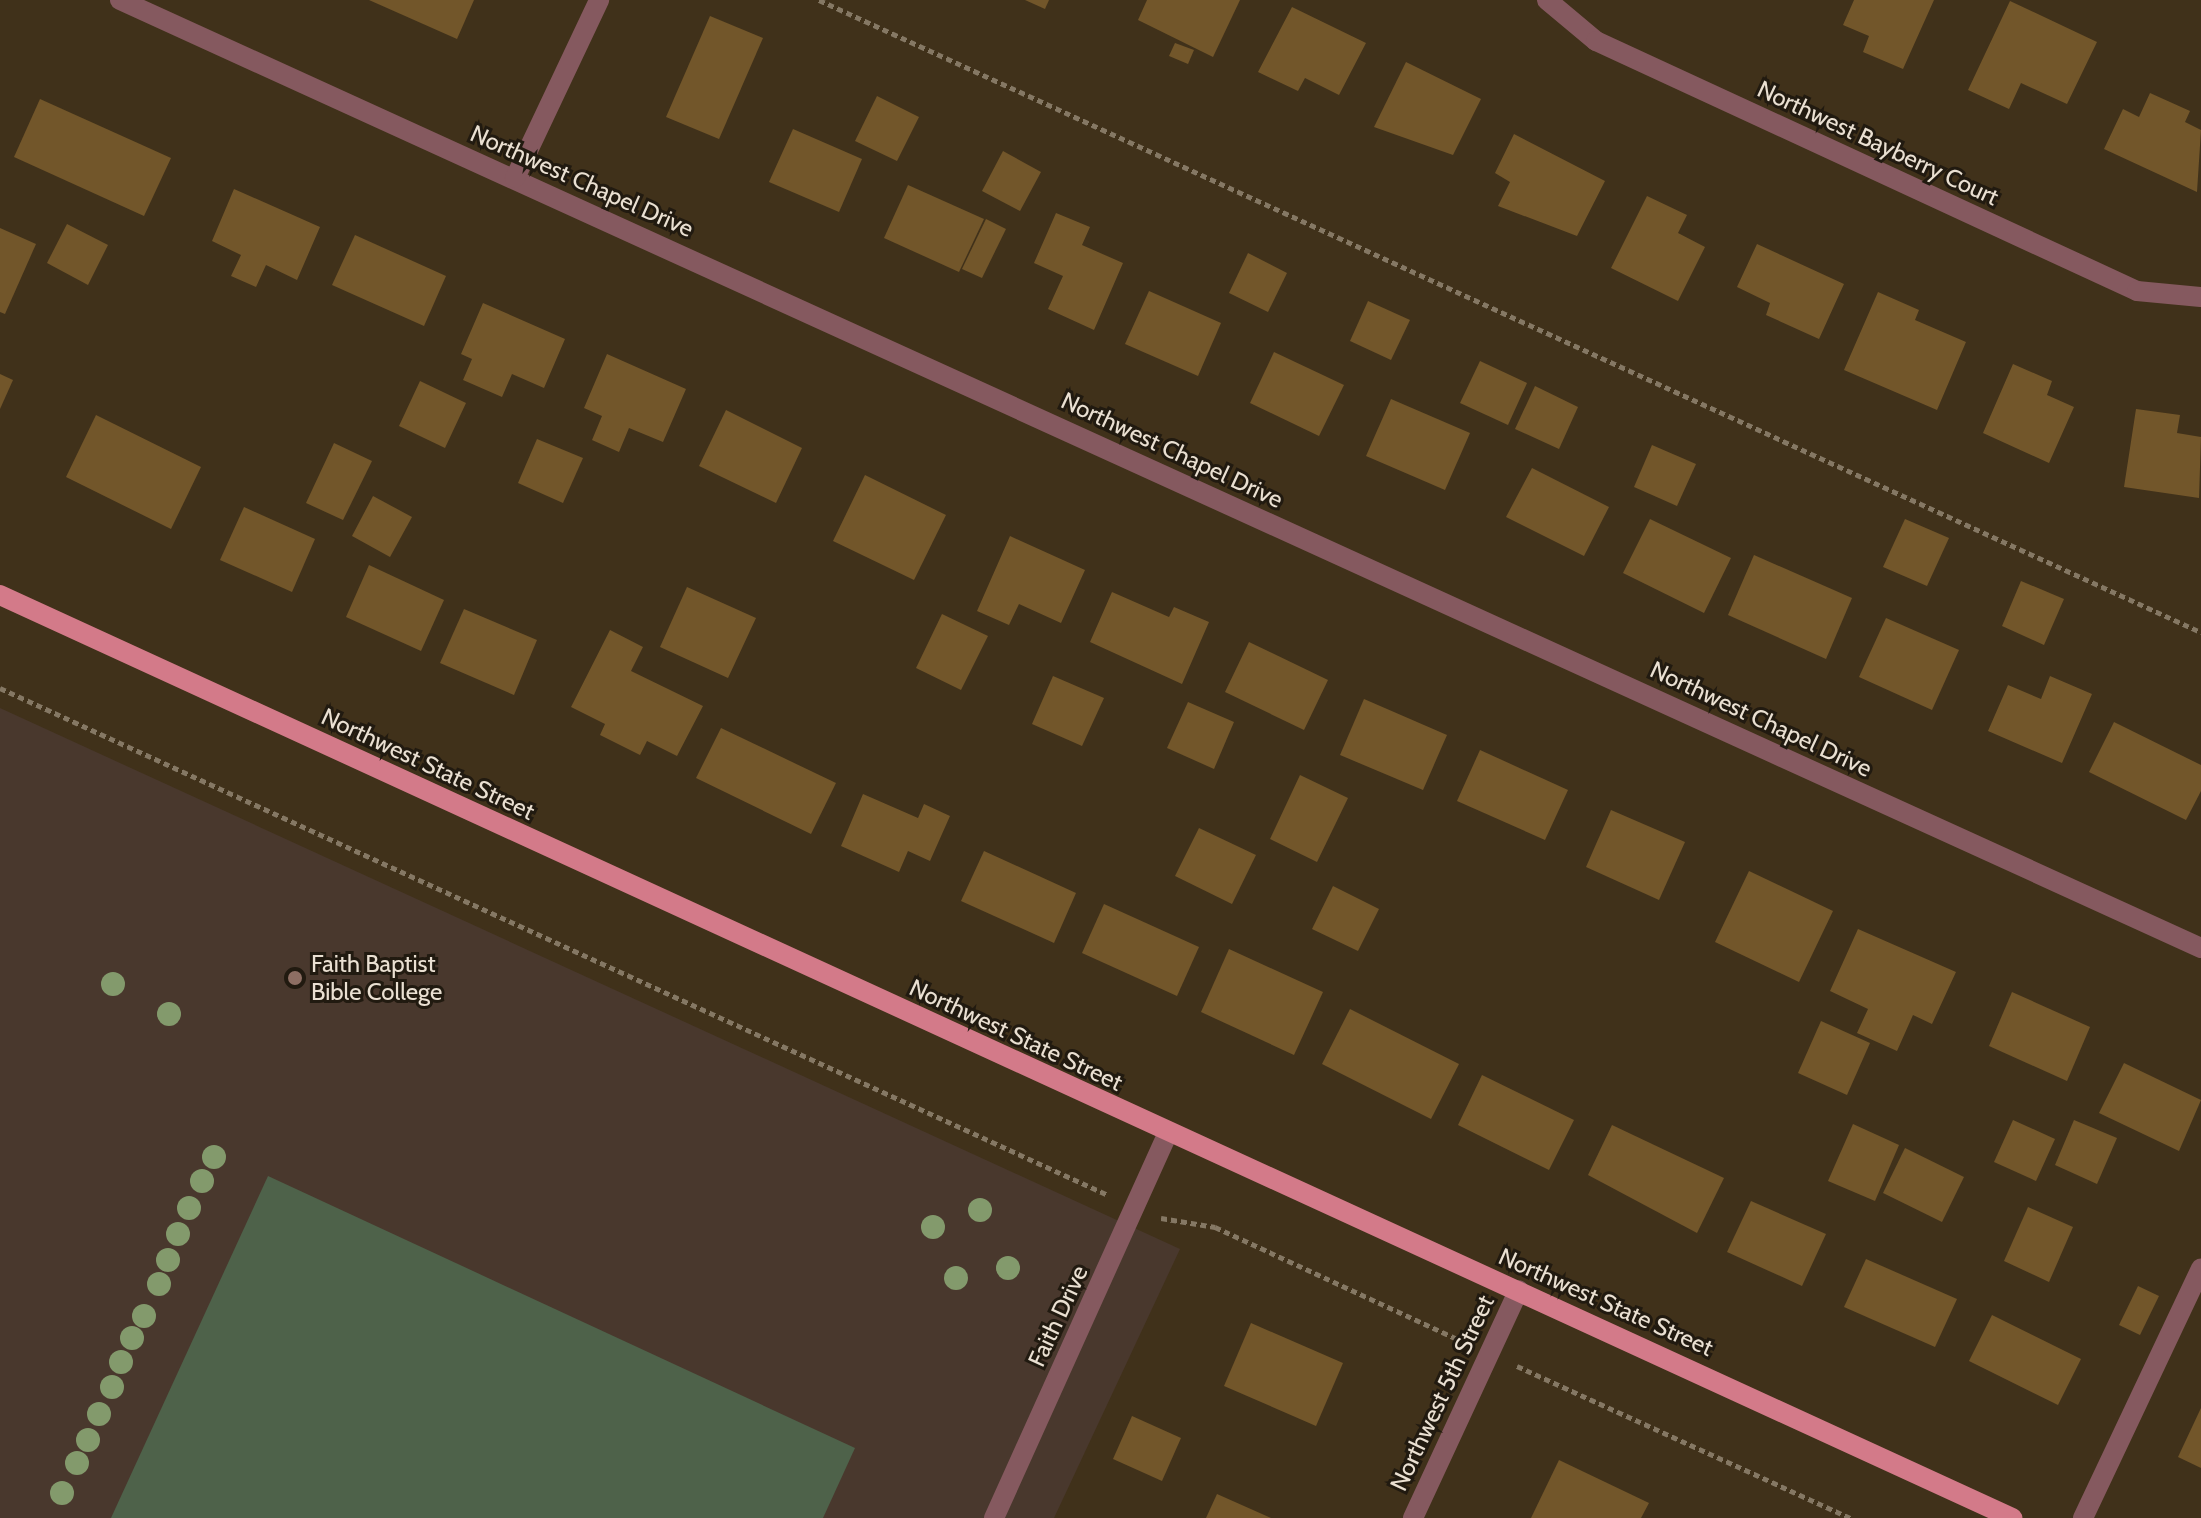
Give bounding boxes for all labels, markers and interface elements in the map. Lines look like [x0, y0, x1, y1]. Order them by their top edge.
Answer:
street label: Northwest Bayberry Court [1753, 74, 2003, 212]
street label: Northwest Chapel Drive [466, 119, 698, 243]
street label: Northwest Chapel Drive [1057, 386, 1287, 514]
street label: Northwest Chapel Drive [1646, 655, 1876, 783]
street label: Northwest State Street [317, 702, 539, 826]
place label: Faith Baptist Bible College [311, 950, 442, 1006]
marker: Faith Baptist Bible College [286, 969, 304, 987]
street label: Northwest State Street [905, 973, 1127, 1097]
street label: Northwest State Street [1494, 1242, 1718, 1362]
street label: Faith Drive [1022, 1261, 1094, 1371]
street label: Northwest 5th Street [1384, 1291, 1500, 1495]

